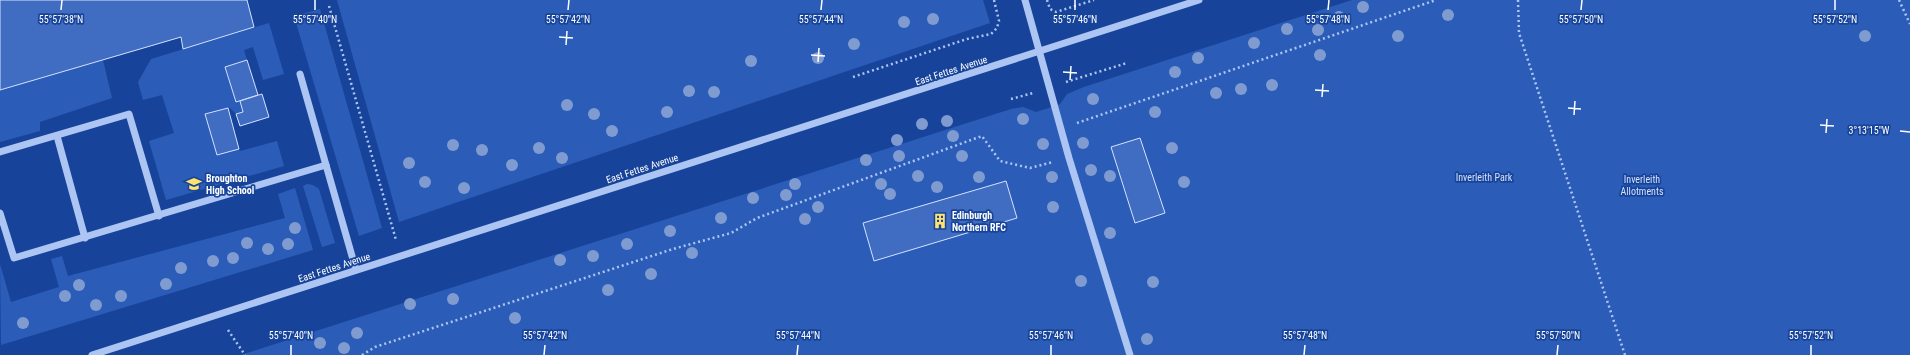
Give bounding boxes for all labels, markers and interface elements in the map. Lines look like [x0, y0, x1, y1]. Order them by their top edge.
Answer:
text: 55°57'38"N [39, 14, 83, 25]
text: 55°57'40"N [293, 14, 337, 25]
text: 55°57'42"N [546, 14, 590, 25]
text: 55°57'44"N [799, 14, 843, 25]
text: 55°57'46"N [1053, 14, 1097, 25]
text: 55°57'48"N [1306, 14, 1350, 25]
text: 55°57'50"N [1559, 14, 1603, 25]
text: 55°57'52"N [1813, 14, 1857, 25]
street label: East Fettes Avenue [914, 54, 989, 87]
text: 3°13'15"W [1849, 125, 1890, 136]
street label: East Fettes Avenue [605, 152, 680, 185]
park label: Inverleith Park [1456, 172, 1513, 183]
place label: Broughton High School [206, 173, 254, 196]
park label: Inverleith Allotments [1621, 174, 1664, 197]
school or university icon: Broughton High School [185, 175, 203, 193]
place label: Edinburgh Northern RFC [952, 210, 1006, 233]
building icon: Edinburgh Northern RFC [931, 212, 949, 230]
street label: East Fettes Avenue [297, 251, 372, 284]
text: 55°57'40"N [269, 330, 313, 341]
text: 55°57'42"N [523, 330, 567, 341]
text: 55°57'44"N [776, 330, 820, 341]
text: 55°57'46"N [1029, 330, 1073, 341]
text: 55°57'48"N [1283, 330, 1327, 341]
text: 55°57'50"N [1536, 330, 1580, 341]
text: 55°57'52"N [1789, 330, 1833, 341]

